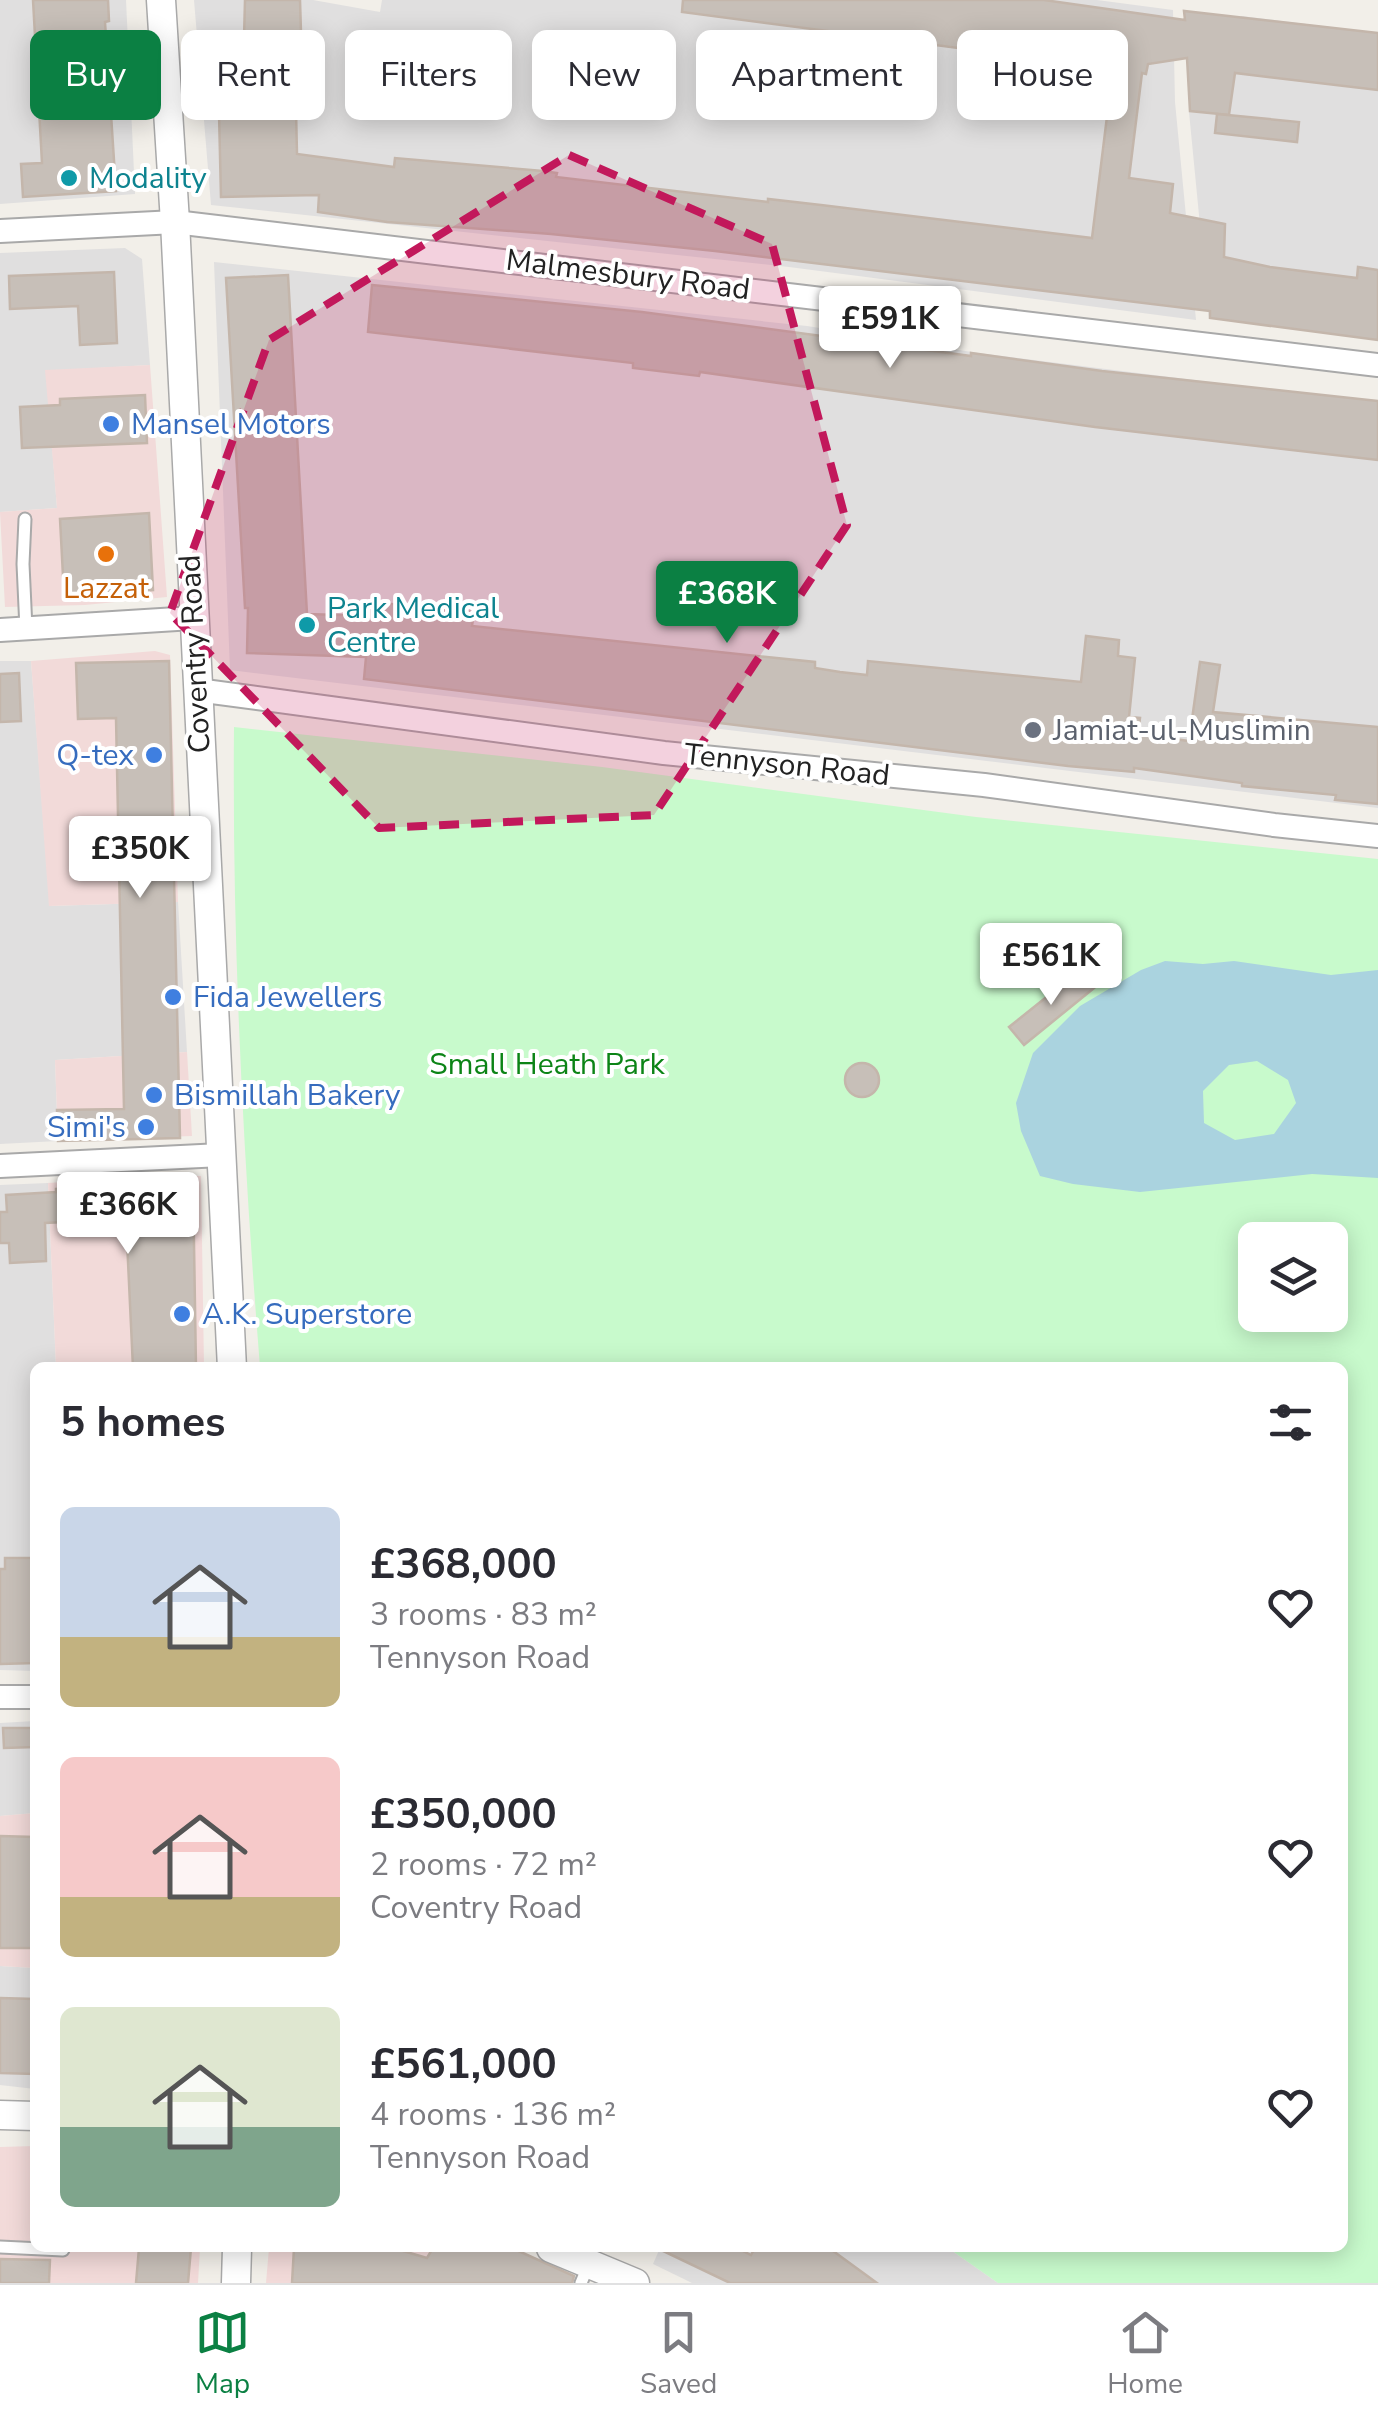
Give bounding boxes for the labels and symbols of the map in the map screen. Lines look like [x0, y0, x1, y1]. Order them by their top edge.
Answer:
place label: Modality [89, 158, 207, 199]
marker: Modality [58, 167, 80, 189]
street label: Malmesbury Road [504, 240, 752, 310]
pin: £591K [820, 286, 960, 371]
place label: Mansel Motors [131, 404, 331, 445]
marker: Mansel Motors [100, 413, 122, 435]
marker: Lazzat [95, 543, 117, 565]
street label: Coventry Road [169, 554, 221, 754]
pin: £368K [657, 561, 797, 646]
place label: Lazzat [63, 568, 150, 609]
place label: Park Medical Centre [327, 588, 499, 663]
marker: Park Medical Centre [296, 614, 318, 636]
place label: Jamiat-ul-Muslimin [1052, 710, 1311, 751]
marker: Jamiat-ul-Muslimin [1022, 719, 1044, 741]
street label: Tennyson Road [682, 734, 892, 796]
place label: Q-tex [56, 735, 134, 776]
marker: Q-tex [143, 744, 165, 766]
pin: £350K [70, 816, 210, 901]
pin: £561K [981, 923, 1121, 1008]
place label: Fida Jewellers [193, 977, 383, 1018]
marker: Fida Jewellers [162, 986, 184, 1008]
park label: Small Heath Park [429, 1044, 666, 1085]
place label: Bismillah Bakery [174, 1075, 401, 1116]
marker: Bismillah Bakery [143, 1084, 165, 1106]
place label: Simi's [47, 1107, 126, 1148]
marker: Simi's [135, 1116, 157, 1138]
pin: £366K [58, 1172, 198, 1257]
place label: A.K. Superstore [202, 1294, 412, 1335]
marker: A.K. Superstore [171, 1303, 193, 1325]

